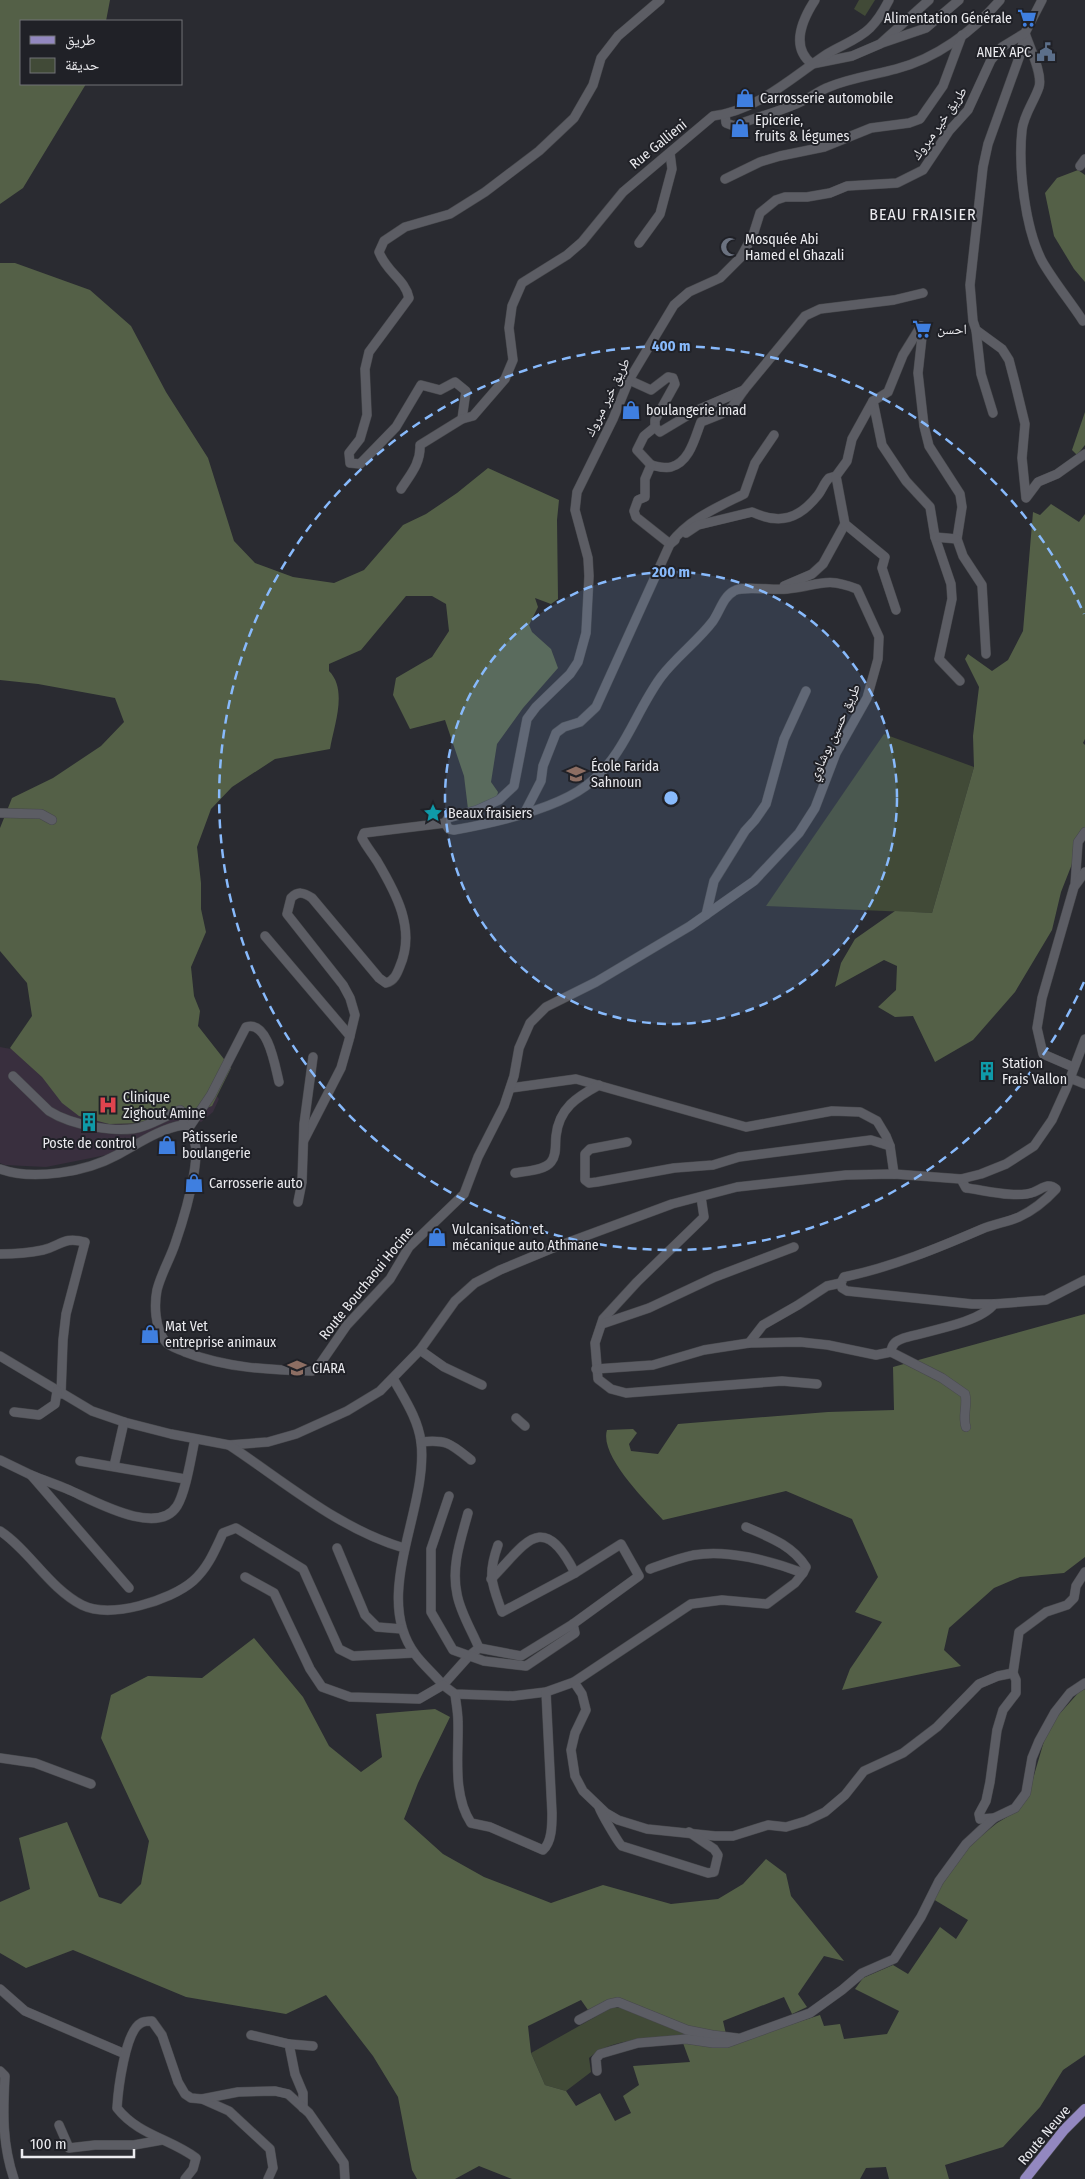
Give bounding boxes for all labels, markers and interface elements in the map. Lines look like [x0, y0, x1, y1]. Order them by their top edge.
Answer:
supermarket icon: Alimentation Générale [1016, 7, 1038, 29]
place label: Alimentation Générale [884, 10, 1012, 27]
legend [20, 20, 182, 85]
text: طريق [65, 31, 96, 50]
public building icon: ANEX APC [1035, 41, 1057, 63]
place label: ANEX APC [977, 44, 1031, 61]
text: حديقة [65, 56, 100, 74]
street label: طريق خير مبروك [908, 83, 972, 164]
shop icon: Carrosserie automobile [734, 87, 756, 109]
place label: Carrosserie automobile [760, 90, 894, 107]
place label: Epicerie, fruits & légumes [755, 112, 849, 145]
street label: Rue Gallieni [626, 116, 690, 173]
shop icon: Epicerie, fruits & légumes [729, 117, 751, 139]
district label: BEAU FRAISIER [869, 205, 977, 224]
place label: Mosquée Abi Hamed el Ghazali [745, 231, 844, 264]
mosque icon: Mosquée Abi Hamed el Ghazali [719, 236, 741, 258]
supermarket icon: احسن [911, 318, 933, 340]
place label: احسن [937, 321, 967, 338]
text: 400 m [652, 337, 690, 355]
street label: طريق خير مبروك [581, 355, 635, 440]
shop icon: boulangerie imad [620, 399, 642, 421]
place label: boulangerie imad [646, 402, 747, 419]
text: 200 m [651, 563, 690, 581]
street label: طريق حسين بوشاوي [805, 681, 867, 784]
place label: École Farida Sahnoun [591, 757, 659, 791]
school or university icon: École Farida Sahnoun [565, 763, 587, 785]
centre of rings [662, 789, 680, 807]
place icon: Beaux fraisiers [422, 802, 444, 824]
place label: Beaux fraisiers [448, 805, 532, 822]
place label: Station Frais Vallon [1002, 1055, 1067, 1088]
building icon: Station Frais Vallon [976, 1060, 998, 1082]
place label: Clinique Zighout Amine [123, 1089, 206, 1122]
hospital icon: Clinique Zighout Amine [97, 1094, 119, 1116]
building icon: Poste de control [78, 1111, 100, 1133]
place label: Pâtisserie boulangerie [182, 1129, 251, 1162]
shop icon: Pâtisserie boulangerie [156, 1134, 178, 1156]
place label: Poste de control [42, 1135, 136, 1152]
shop icon: Carrosserie auto [183, 1172, 205, 1194]
place label: Carrosserie auto [209, 1175, 303, 1192]
place label: Vulcanisation et mécanique auto Athmane [452, 1221, 599, 1254]
street label: Route Bouchaoui Hocine [316, 1223, 417, 1343]
shop icon: Vulcanisation et mécanique auto Athmane [426, 1226, 448, 1248]
place label: Mat Vet entreprise animaux [165, 1318, 277, 1351]
shop icon: Mat Vet entreprise animaux [139, 1323, 161, 1345]
school or university icon: CIARA [286, 1357, 308, 1379]
place label: CIARA [312, 1360, 346, 1377]
street label: Route Neuve [1015, 2102, 1074, 2169]
scale bar [22, 2126, 135, 2158]
text: 100 m [30, 2135, 67, 2153]

